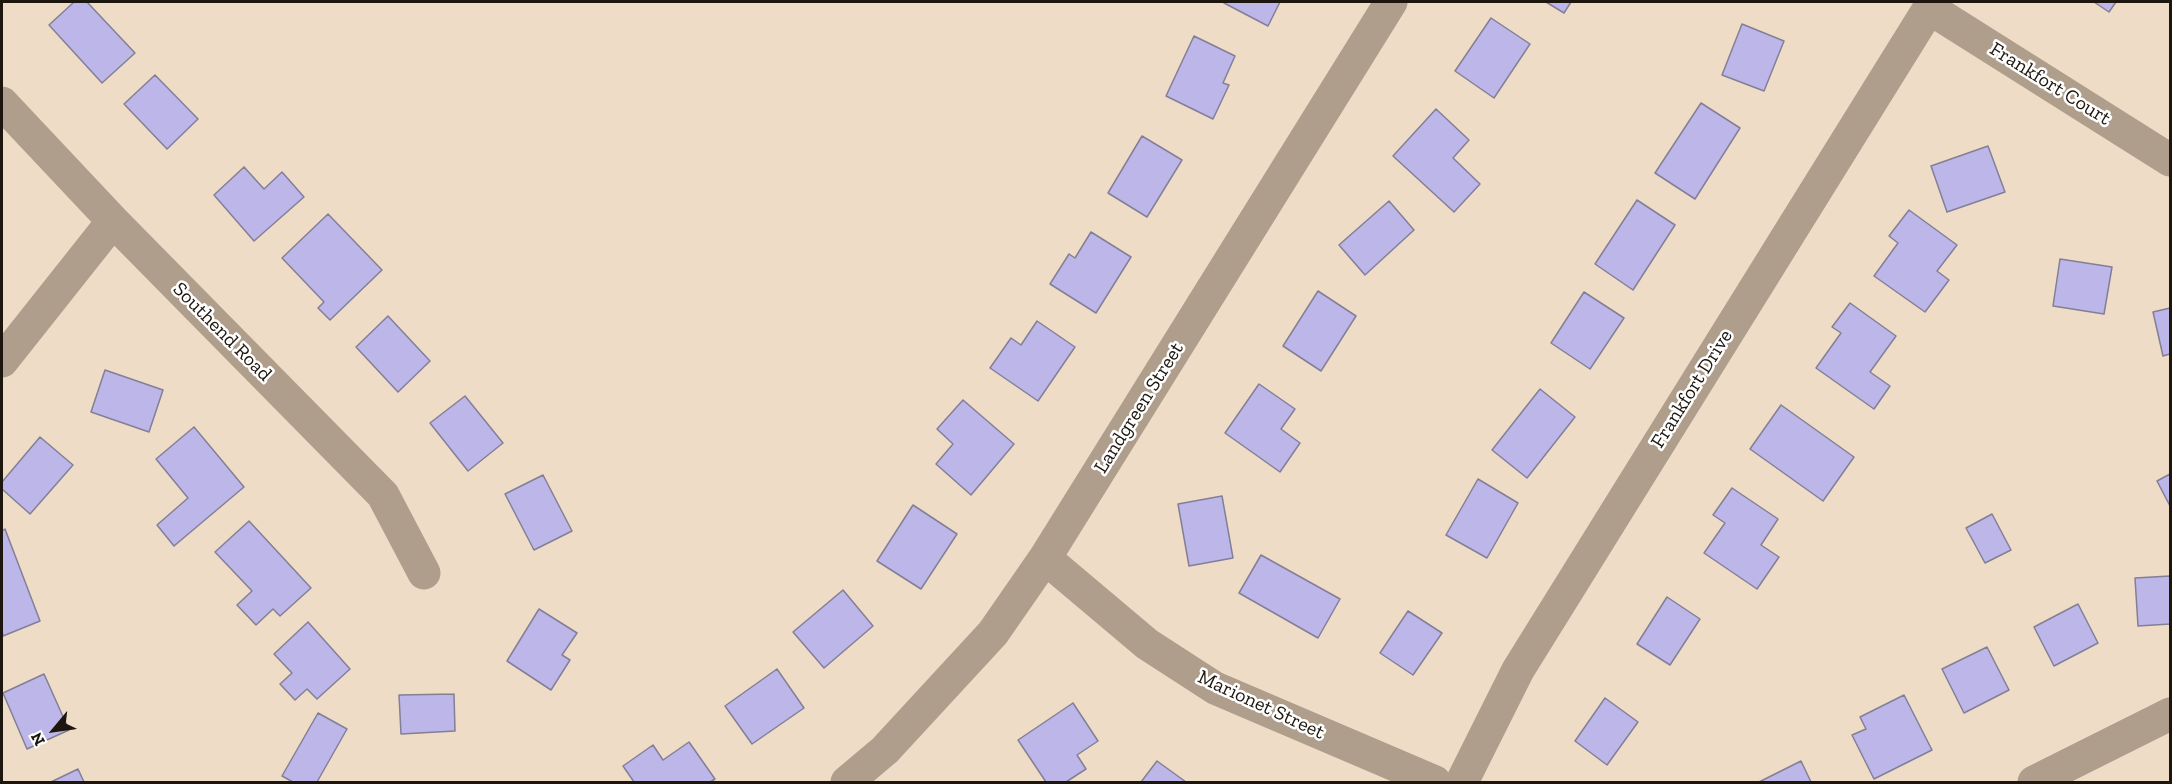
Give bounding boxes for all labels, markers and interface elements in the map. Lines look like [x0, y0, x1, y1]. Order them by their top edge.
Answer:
street label: Frankfort Court [1985, 37, 2115, 131]
street label: Southend Road [168, 278, 276, 386]
street label: Frankfort Drive [1646, 325, 1738, 453]
street label: Landgreen Street [1089, 338, 1189, 478]
street label: Marionet Street [1194, 665, 1328, 745]
north arrow [24, 700, 84, 760]
text: N [27, 729, 49, 749]

